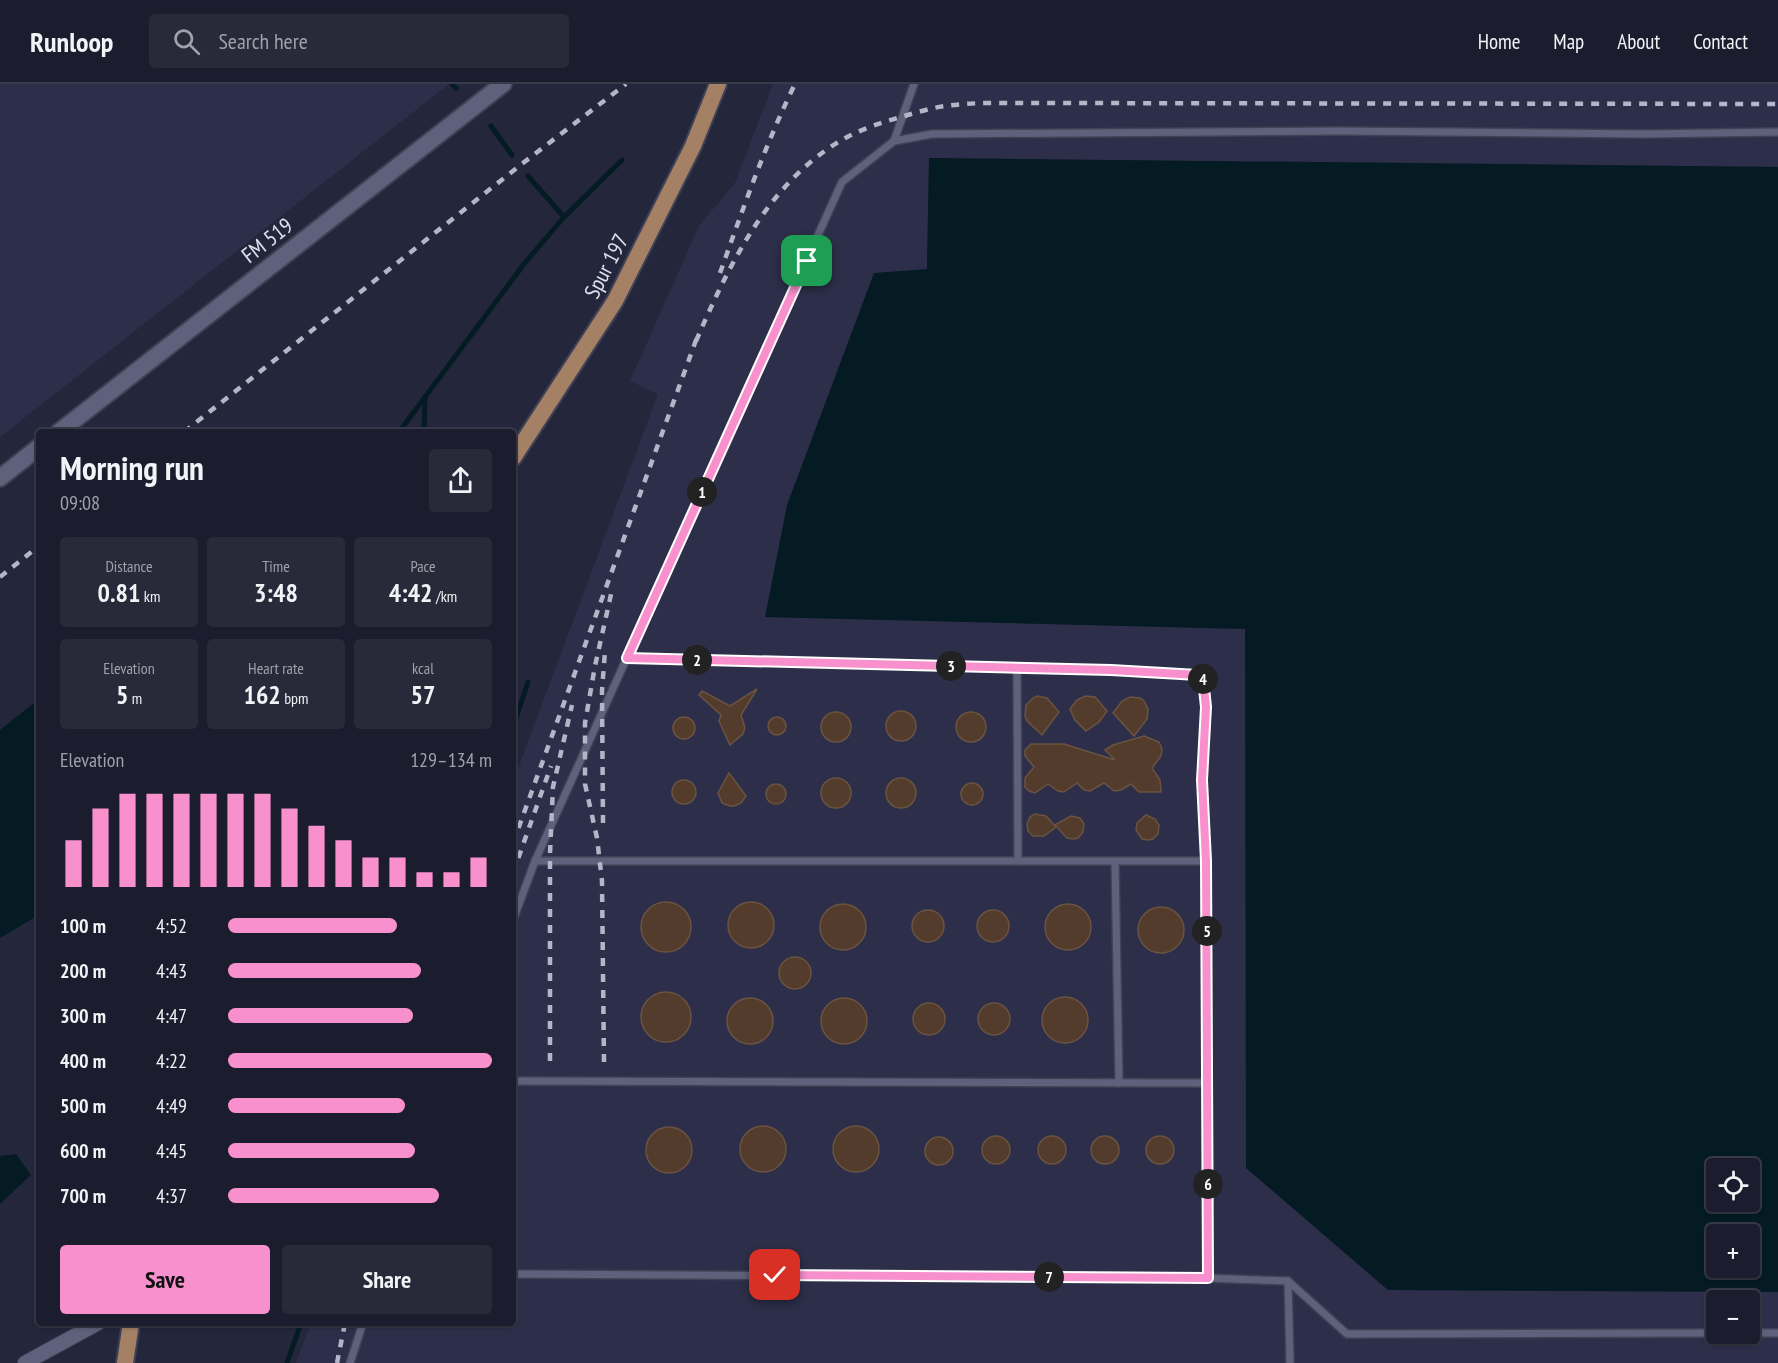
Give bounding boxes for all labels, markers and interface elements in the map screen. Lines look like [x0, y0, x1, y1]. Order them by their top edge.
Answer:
search box [149, 14, 569, 68]
text: Runloop [30, 23, 113, 60]
icon: search [170, 25, 203, 58]
text: Search here [218, 27, 308, 55]
text: Home [1478, 28, 1520, 55]
text: Map [1553, 28, 1584, 55]
text: About [1617, 28, 1660, 55]
text: Contact [1693, 28, 1748, 55]
street label: FM 519 [236, 211, 298, 269]
street label: Spur 197 [577, 229, 635, 303]
pin [781, 235, 832, 286]
icon: arrive [790, 244, 823, 277]
text: Morning run [60, 446, 204, 489]
button: share [429, 449, 492, 512]
pin: 1 [687, 477, 717, 507]
text: 1 [698, 482, 706, 502]
text: 09:08 [60, 490, 100, 516]
text: Distance [105, 556, 153, 576]
text: Time [262, 556, 290, 576]
text: Pace [410, 556, 436, 576]
text: 0.81 [98, 576, 140, 609]
text: 3:48 [254, 576, 298, 609]
text: 4:42 [389, 576, 433, 609]
text: km [140, 586, 160, 606]
text: /km [433, 586, 457, 606]
pin: 2 [682, 645, 712, 675]
text: 2 [693, 650, 701, 670]
pin: 3 [936, 651, 966, 681]
text: 3 [947, 656, 955, 676]
text: Elevation [103, 658, 155, 678]
text: Heart rate [248, 658, 304, 678]
text: kcal [412, 658, 434, 678]
pin: 4 [1188, 664, 1218, 694]
text: 4 [1199, 669, 1207, 689]
text: 5 [116, 678, 128, 711]
text: 162 [243, 678, 281, 711]
text: 57 [411, 678, 435, 711]
text: m [128, 688, 142, 708]
text: bpm [281, 688, 309, 708]
text: Elevation [60, 747, 124, 773]
text: 129–134 m [410, 747, 492, 773]
text: 100 m [60, 913, 106, 939]
text: 4:52 [156, 913, 187, 939]
pin: 5 [1192, 916, 1222, 946]
text: 5 [1203, 921, 1211, 941]
text: 200 m [60, 958, 106, 984]
text: 4:43 [156, 958, 187, 984]
text: 300 m [60, 1003, 106, 1029]
text: 4:47 [156, 1003, 187, 1029]
text: 400 m [60, 1048, 106, 1074]
text: 4:22 [156, 1048, 187, 1074]
text: 500 m [60, 1093, 106, 1119]
text: 4:49 [156, 1093, 187, 1119]
text: 600 m [60, 1138, 106, 1164]
text: 4:45 [156, 1138, 187, 1164]
map controls [1706, 1158, 1760, 1344]
button: locate [1706, 1158, 1760, 1212]
pin: 6 [1193, 1169, 1223, 1199]
text: 6 [1204, 1174, 1212, 1194]
text: 700 m [60, 1183, 106, 1209]
text: 4:37 [156, 1183, 187, 1209]
button: + [1706, 1224, 1760, 1278]
button: Save [60, 1245, 270, 1314]
button: Share [282, 1245, 492, 1314]
pin [749, 1249, 800, 1300]
icon: check [758, 1258, 791, 1291]
pin: 7 [1034, 1262, 1064, 1292]
text: 7 [1045, 1267, 1053, 1287]
button: − [1706, 1290, 1760, 1344]

